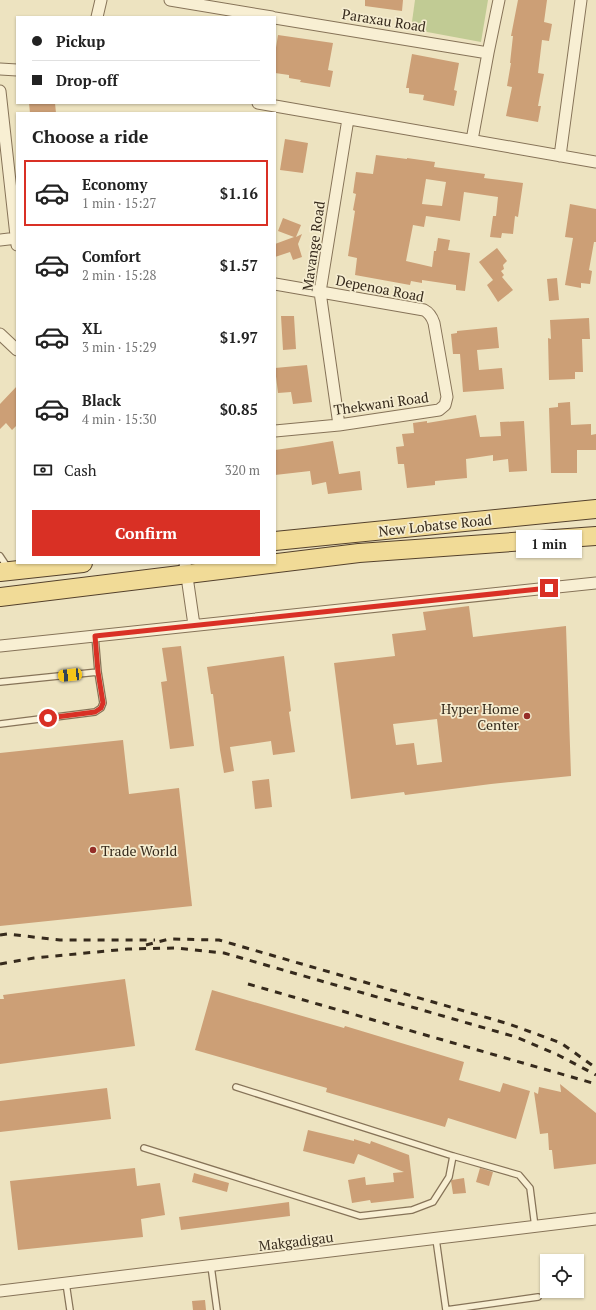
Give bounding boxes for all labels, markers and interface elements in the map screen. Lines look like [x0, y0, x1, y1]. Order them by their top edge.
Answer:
street label: Paraxau Road [341, 4, 428, 36]
text: Pickup [56, 31, 105, 51]
text: Drop-off [56, 70, 118, 90]
text: Choose a ride [32, 124, 148, 148]
text: Economy [82, 174, 147, 194]
icon: car [34, 175, 70, 211]
text: $1.16 [220, 183, 258, 203]
text: 1 min · 15:27 [82, 194, 156, 212]
street label: Mavange Road [297, 200, 329, 292]
text: Comfort [82, 246, 141, 266]
icon: car [34, 247, 70, 283]
text: $1.57 [220, 255, 258, 275]
text: 2 min · 15:28 [82, 266, 156, 284]
street label: Depenoa Road [334, 270, 426, 306]
text: XL [82, 318, 102, 338]
icon: car [34, 319, 70, 355]
text: $1.97 [220, 327, 258, 347]
text: 3 min · 15:29 [82, 338, 156, 356]
street label: Thekwani Road [332, 387, 430, 419]
text: Black [82, 390, 121, 410]
icon: car [34, 391, 70, 427]
text: $0.85 [220, 399, 258, 419]
text: 4 min · 15:30 [82, 410, 156, 428]
icon: cash [32, 459, 54, 481]
text: Cash [64, 460, 97, 480]
text: 320 m [225, 461, 260, 479]
button: Confirm [32, 510, 260, 556]
street label: New Lobatse Road [377, 510, 493, 540]
callout: 1 min [516, 530, 582, 558]
text: 1 min [531, 535, 567, 553]
route end [540, 579, 558, 597]
car [57, 668, 83, 682]
place label: Hyper Home Center [441, 699, 520, 734]
route start [39, 709, 57, 727]
marker: Hyper Home Center [522, 711, 532, 721]
place label: Trade World [101, 841, 177, 860]
marker: Trade World [88, 845, 98, 855]
street label: Makgadigau [258, 1227, 334, 1255]
map controls [540, 1254, 584, 1298]
button: locate [540, 1254, 584, 1298]

